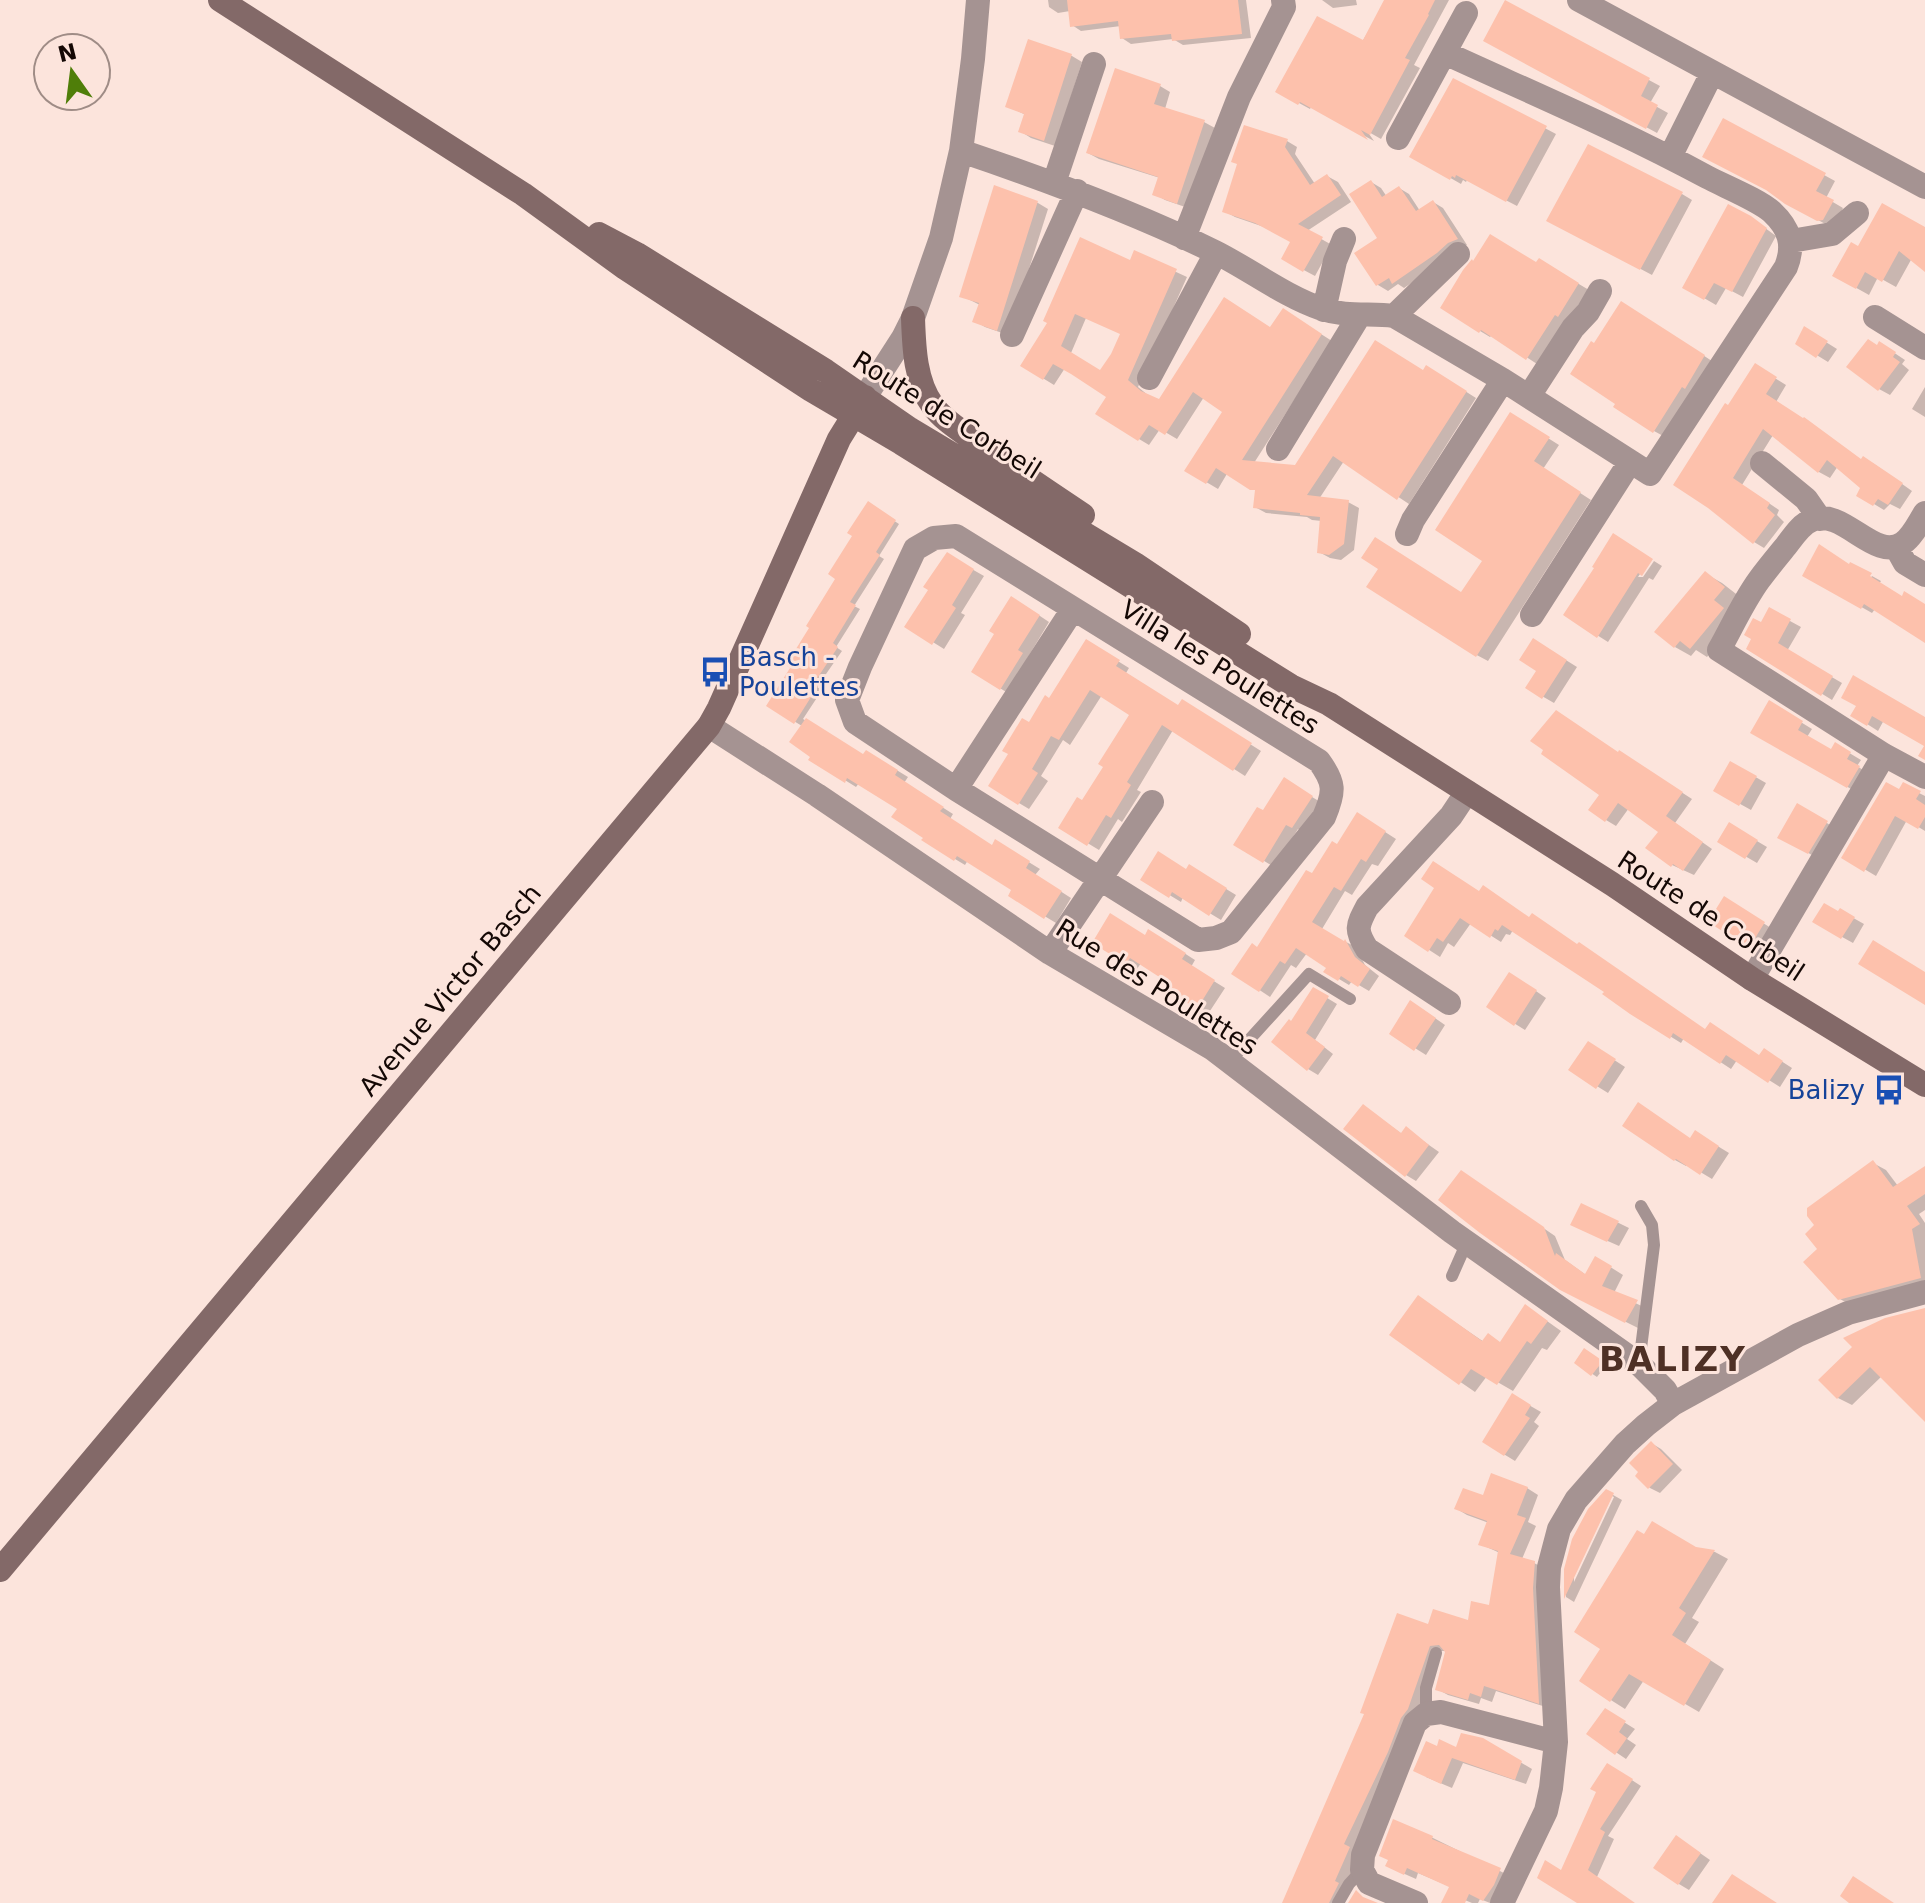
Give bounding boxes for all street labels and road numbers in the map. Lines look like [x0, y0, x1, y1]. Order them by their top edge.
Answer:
street label: Route de Corbeil [847, 345, 1047, 485]
street label: Villa les Poulettes [1115, 594, 1325, 740]
street label: Route de Corbeil [1612, 845, 1810, 987]
street label: Avenue Victor Basch [353, 878, 547, 1102]
street label: Rue des Poulettes [1051, 913, 1263, 1061]

